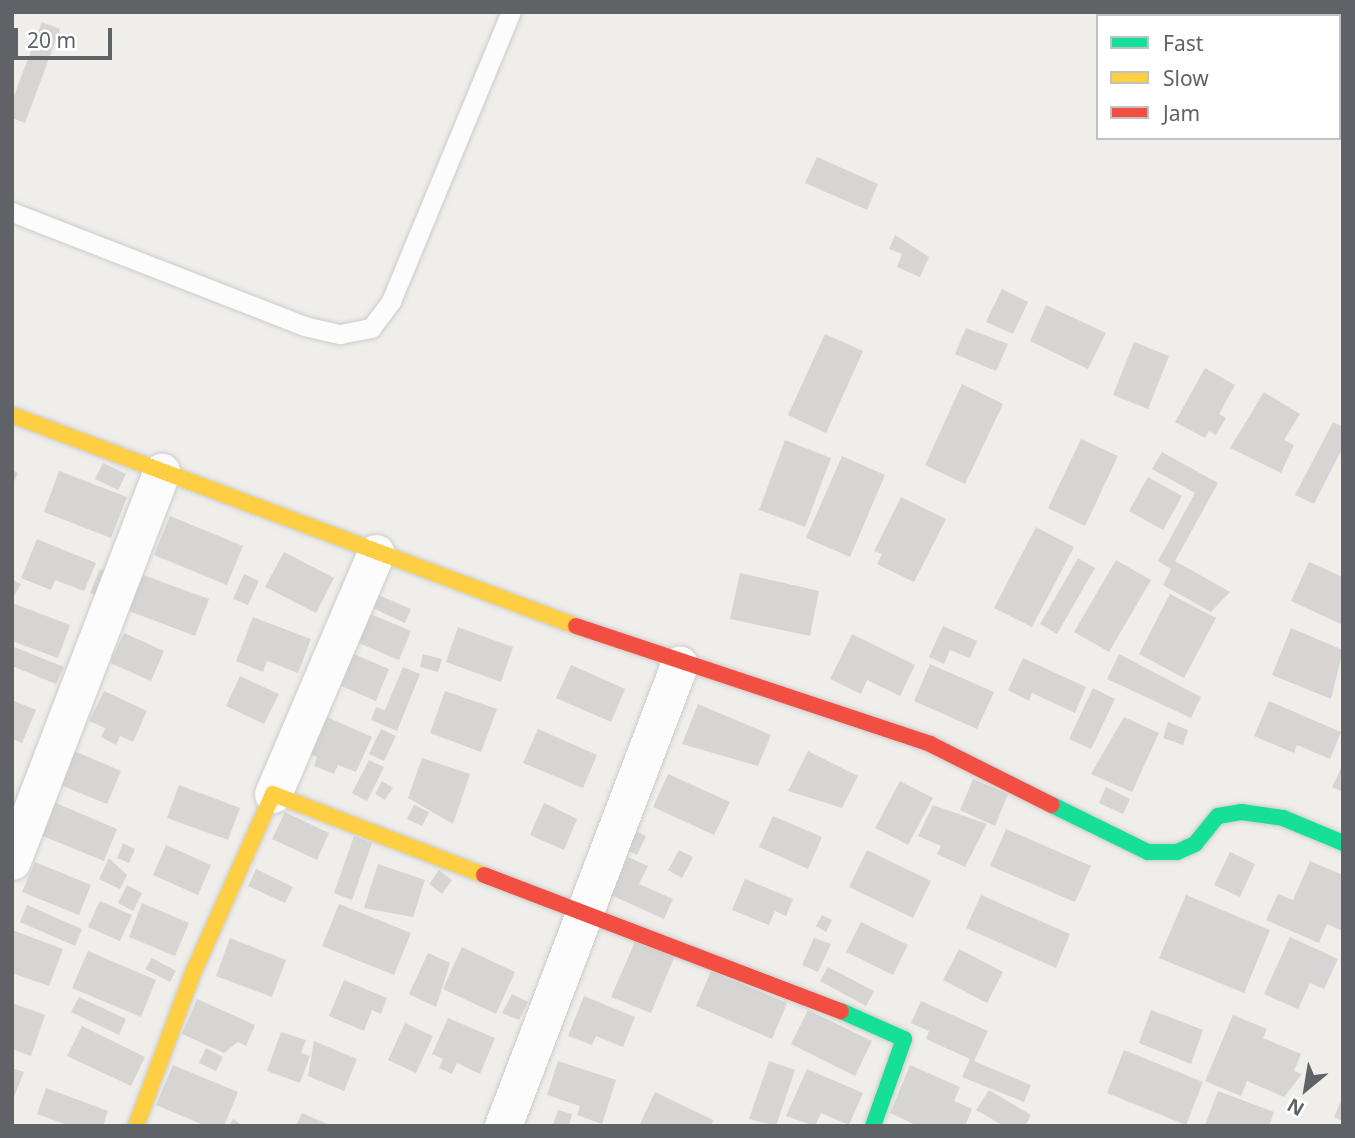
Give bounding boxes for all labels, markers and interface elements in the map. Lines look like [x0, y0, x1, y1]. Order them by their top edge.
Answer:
scale bar [18, 14, 116, 58]
legend [1096, 14, 1341, 140]
text: 20 m [27, 26, 76, 54]
text: Fast [1163, 29, 1203, 57]
text: Slow [1163, 64, 1209, 92]
text: Jam [1163, 99, 1200, 127]
north arrow [1271, 1054, 1341, 1124]
text: N [1282, 1092, 1309, 1122]

